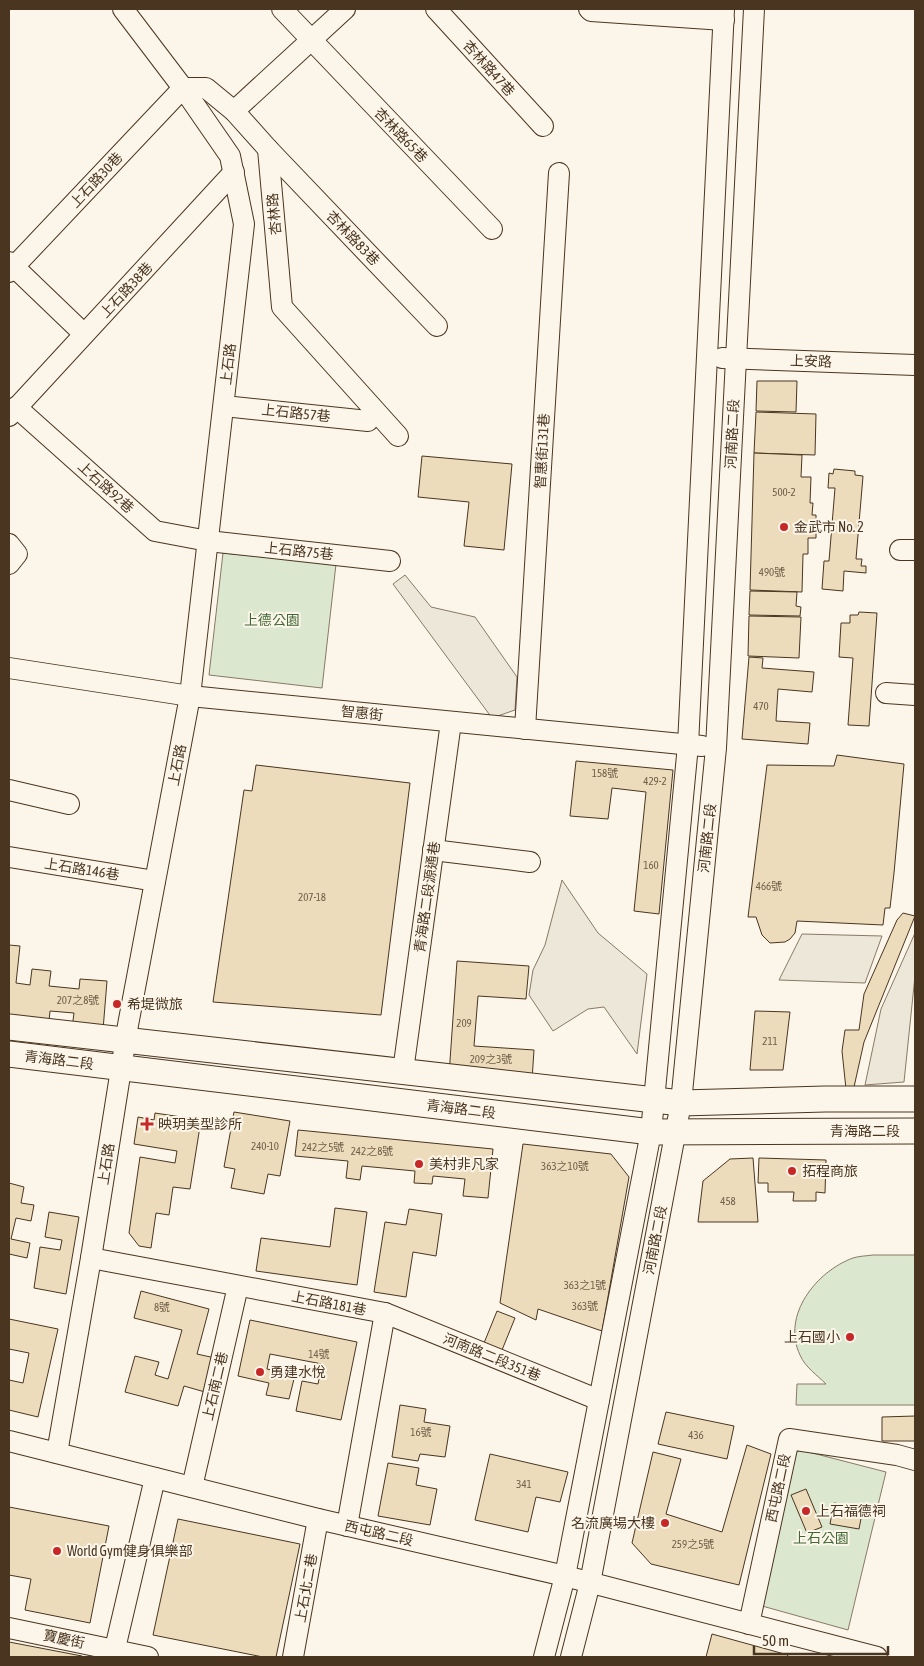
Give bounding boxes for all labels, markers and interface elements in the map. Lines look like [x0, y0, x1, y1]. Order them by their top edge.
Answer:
street label: 杏林路47巷 [460, 37, 518, 99]
street label: 杏林路65巷 [371, 105, 431, 165]
street label: 上石路30巷 [67, 149, 125, 211]
street label: 杏林路 [264, 192, 284, 236]
street label: 杏林路83巷 [323, 208, 383, 268]
street label: 上石路38巷 [97, 259, 155, 321]
street label: 上石路 [218, 342, 238, 386]
street label: 上安路 [790, 352, 832, 370]
street label: 河南路二段 [722, 399, 742, 469]
street label: 上石路57巷 [261, 401, 331, 425]
street label: 智惠街131巷 [532, 413, 552, 489]
street label: 上石路92巷 [75, 458, 137, 516]
house number: 500-2 [772, 486, 796, 498]
place label: 金武市 No. 2 [794, 519, 864, 535]
marker: 金武市 No. 2 [778, 521, 790, 533]
street label: 上石路75巷 [264, 539, 334, 563]
house number: 490號 [759, 566, 785, 578]
park label: 上德公園 [244, 612, 300, 628]
house number: 470 [753, 700, 769, 712]
street label: 智惠街 [340, 703, 384, 723]
street label: 上石路 [165, 743, 189, 787]
house number: 158號 [592, 767, 618, 779]
house number: 429-2 [643, 775, 667, 787]
street label: 河南路二段 [695, 802, 719, 874]
street label: 青海路二段源通巷 [411, 840, 443, 954]
street label: 上石路146巷 [43, 855, 121, 883]
house number: 160 [643, 859, 659, 871]
house number: 466號 [756, 880, 782, 892]
house number: 207-18 [298, 891, 326, 903]
house number: 207之8號 [57, 994, 99, 1006]
place label: 希堤微旅 [127, 996, 183, 1012]
marker: 希堤微旅 [111, 998, 123, 1010]
house number: 209 [456, 1017, 472, 1029]
house number: 211 [762, 1035, 778, 1047]
street label: 青海路二段 [23, 1048, 95, 1072]
house number: 209之3號 [470, 1053, 512, 1065]
street label: 青海路二段 [425, 1097, 497, 1121]
place label: 映玥美型診所 [158, 1116, 242, 1132]
marker: 映玥美型診所 [140, 1117, 154, 1131]
street label: 青海路二段 [830, 1123, 900, 1139]
house number: 240-10 [251, 1140, 279, 1152]
house number: 242之5號 [302, 1141, 344, 1153]
street label: 上石路 [95, 1142, 117, 1186]
house number: 242之8號 [351, 1145, 393, 1157]
place label: 美村非凡家 [429, 1156, 499, 1172]
marker: 美村非凡家 [413, 1158, 425, 1170]
house number: 363之10號 [541, 1160, 589, 1172]
place label: 拓程商旅 [802, 1163, 858, 1179]
marker: 拓程商旅 [786, 1165, 798, 1177]
house number: 458 [720, 1195, 736, 1207]
street label: 河南路二段 [640, 1204, 670, 1276]
house number: 363之1號 [564, 1279, 606, 1291]
street label: 上石路181巷 [290, 1288, 368, 1318]
house number: 363號 [572, 1300, 598, 1312]
house number: 8號 [154, 1301, 170, 1313]
place label: 上石國小 [784, 1329, 840, 1345]
street label: 河南路二段351巷 [441, 1330, 543, 1384]
marker: 上石國小 [844, 1331, 856, 1343]
house number: 14號 [308, 1348, 330, 1360]
street label: 上石南二巷 [199, 1350, 231, 1422]
place label: 勇建水悅 [270, 1364, 326, 1380]
marker: 勇建水悅 [254, 1366, 266, 1378]
house number: 16號 [410, 1426, 432, 1438]
house number: 436 [688, 1429, 704, 1441]
street label: 西屯路二段 [763, 1452, 793, 1524]
house number: 341 [516, 1478, 532, 1490]
place label: 上石福德祠 [816, 1503, 886, 1519]
marker: 上石福德祠 [800, 1505, 812, 1517]
place label: 名流廣場大樓 [571, 1515, 655, 1531]
street label: 西屯路二段 [343, 1517, 415, 1549]
marker: 名流廣場大樓 [659, 1517, 671, 1529]
park label: 上石公園 [793, 1530, 849, 1546]
house number: 259之5號 [672, 1538, 714, 1550]
place label: World Gym健身俱樂部 [67, 1543, 193, 1559]
marker: World Gym健身俱樂部 [51, 1545, 63, 1557]
street label: 上石北二巷 [292, 1552, 320, 1624]
scale bar [754, 1624, 888, 1656]
street label: 寶慶街 [42, 1627, 86, 1651]
text: 50 m [762, 1632, 789, 1649]

